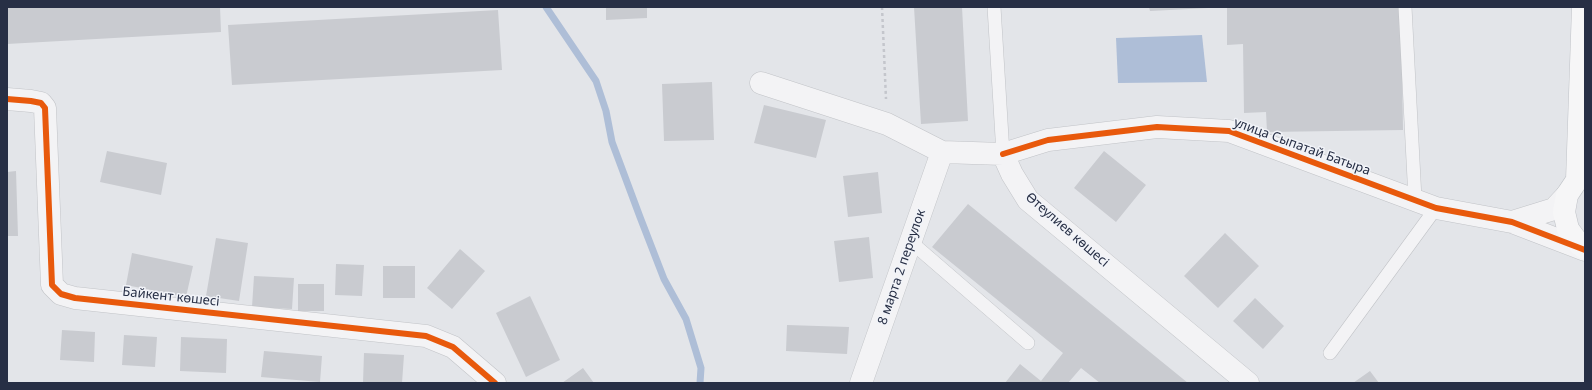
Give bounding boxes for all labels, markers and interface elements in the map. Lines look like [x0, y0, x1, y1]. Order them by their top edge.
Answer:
street label: улица Сыпатай Батыра [1232, 115, 1372, 179]
street label: Өтеулиев көшесі [1022, 190, 1112, 270]
street label: 8 марта 2 переулок [875, 207, 929, 327]
street label: Байкент көшесі [122, 284, 220, 310]

